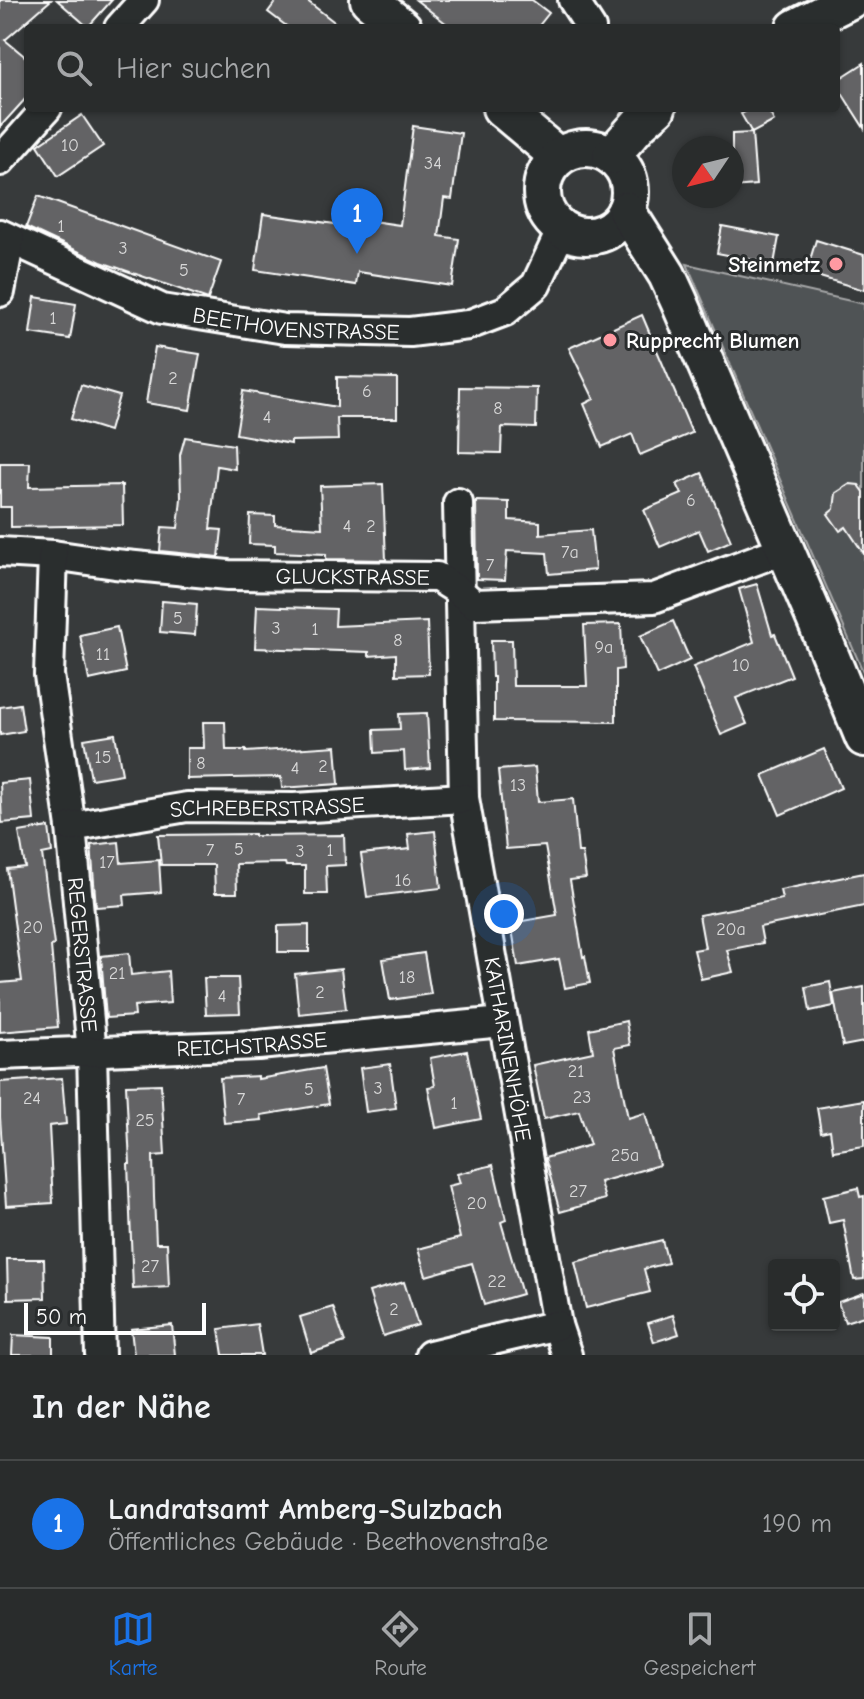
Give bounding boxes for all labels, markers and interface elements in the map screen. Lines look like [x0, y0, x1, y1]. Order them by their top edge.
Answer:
search box [24, 24, 840, 112]
icon: search [52, 46, 96, 90]
text: Hier suchen [116, 51, 271, 86]
house number: 10 [61, 135, 79, 156]
north arrow [672, 136, 744, 208]
house number: 34 [424, 153, 442, 174]
pin: 1 [331, 188, 383, 254]
house number: 1 [57, 216, 65, 237]
house number: 3 [118, 238, 128, 259]
place label: Steinmetz [728, 252, 821, 278]
marker: Steinmetz [827, 255, 845, 273]
house number: 5 [179, 260, 189, 281]
street label: BEETHOVENSTRASSE [191, 302, 400, 346]
house number: 1 [49, 308, 57, 329]
place label: Rupprecht Blumen [626, 328, 799, 354]
marker: Rupprecht Blumen [601, 331, 619, 349]
house number: 2 [168, 368, 178, 389]
house number: 6 [362, 381, 372, 402]
house number: 8 [493, 398, 503, 419]
house number: 4 [263, 407, 271, 428]
house number: 6 [686, 490, 696, 511]
house number: 4 [343, 516, 351, 537]
house number: 2 [366, 516, 376, 537]
house number: 7a [561, 542, 579, 563]
house number: 7 [486, 555, 495, 576]
street label: GLUCKSTRASSE [275, 563, 430, 591]
house number: 5 [173, 608, 183, 629]
house number: 3 [271, 618, 281, 639]
house number: 1 [311, 619, 319, 640]
house number: 8 [393, 630, 403, 651]
house number: 9a [595, 637, 613, 658]
house number: 11 [96, 644, 110, 665]
house number: 10 [732, 655, 750, 676]
house number: 15 [95, 747, 111, 768]
house number: 8 [196, 753, 206, 774]
house number: 2 [318, 756, 328, 777]
house number: 4 [291, 758, 299, 779]
house number: 13 [510, 775, 526, 796]
street label: SCHREBERSTRASSE [168, 792, 366, 824]
house number: 5 [234, 839, 244, 860]
house number: 7 [206, 840, 215, 861]
house number: 1 [326, 840, 334, 861]
house number: 3 [295, 841, 305, 862]
house number: 17 [99, 852, 115, 873]
house number: 16 [395, 870, 411, 891]
street label: REGERSTRASSE [62, 876, 102, 1034]
your location [484, 894, 524, 934]
house number: 20 [23, 917, 43, 938]
house number: 20a [716, 919, 746, 940]
street label: KATHARINENHÖHE [478, 955, 536, 1144]
house number: 21 [109, 963, 125, 984]
house number: 18 [399, 967, 415, 988]
house number: 2 [315, 982, 325, 1003]
house number: 4 [218, 986, 226, 1007]
street label: REICHSTRASSE [176, 1027, 328, 1062]
house number: 21 [568, 1061, 584, 1082]
house number: 3 [373, 1078, 383, 1099]
house number: 5 [304, 1079, 314, 1100]
house number: 23 [573, 1087, 591, 1108]
house number: 24 [23, 1088, 41, 1109]
house number: 7 [237, 1089, 246, 1110]
house number: 1 [450, 1093, 458, 1114]
house number: 25 [135, 1110, 155, 1131]
house number: 25a [611, 1145, 639, 1166]
house number: 27 [569, 1181, 587, 1202]
house number: 20 [467, 1193, 487, 1214]
house number: 27 [141, 1256, 159, 1277]
map controls [768, 1259, 840, 1331]
button: locate [768, 1259, 840, 1331]
house number: 22 [488, 1271, 506, 1292]
scale bar [24, 1299, 206, 1335]
house number: 2 [389, 1299, 399, 1320]
text: 50 m [36, 1304, 87, 1330]
text: In der Nähe [32, 1387, 211, 1427]
text: Landratsamt Amberg-Sulzbach [108, 1492, 503, 1527]
text: 1 [53, 1509, 63, 1539]
text: 190 m [762, 1509, 832, 1539]
text: Öffentliches Gebäude · Beethovenstraße [108, 1527, 548, 1557]
tab: Karte [108, 1607, 157, 1681]
tab: Route [374, 1607, 427, 1681]
tab: Gespeichert [643, 1607, 756, 1681]

